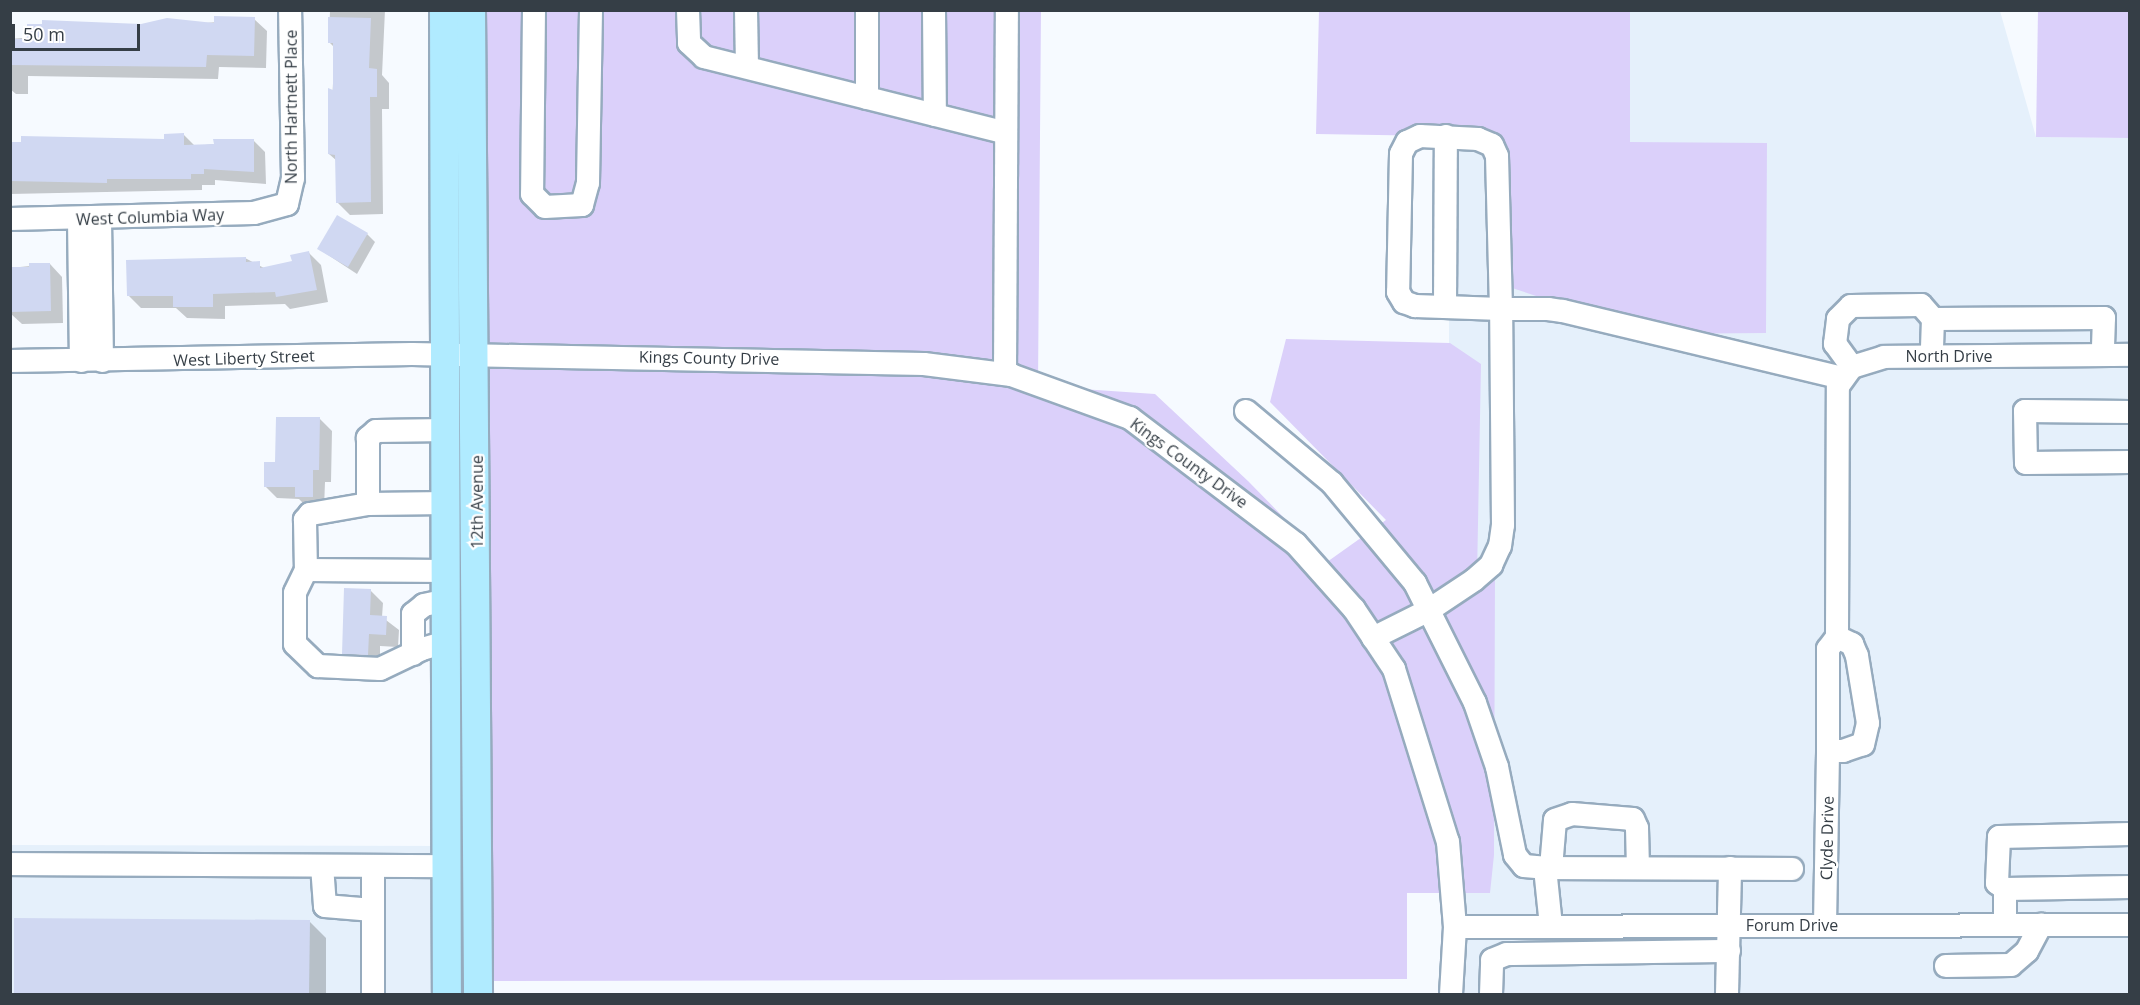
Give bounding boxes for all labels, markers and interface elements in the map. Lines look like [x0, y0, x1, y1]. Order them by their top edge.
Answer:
scale bar [15, 12, 142, 50]
text: 50 m [23, 22, 65, 46]
street label: North Hartnett Place [281, 30, 301, 184]
street label: West Columbia Way [76, 205, 224, 229]
street label: West Liberty Street [173, 346, 315, 370]
street label: North Drive [1905, 346, 1993, 366]
street label: Kings County Drive [639, 347, 779, 369]
street label: Kings County Drive [1127, 414, 1251, 512]
street label: 12th Avenue [467, 455, 487, 549]
street label: Clyde Drive [1817, 796, 1837, 880]
street label: Forum Drive [1746, 915, 1838, 935]

